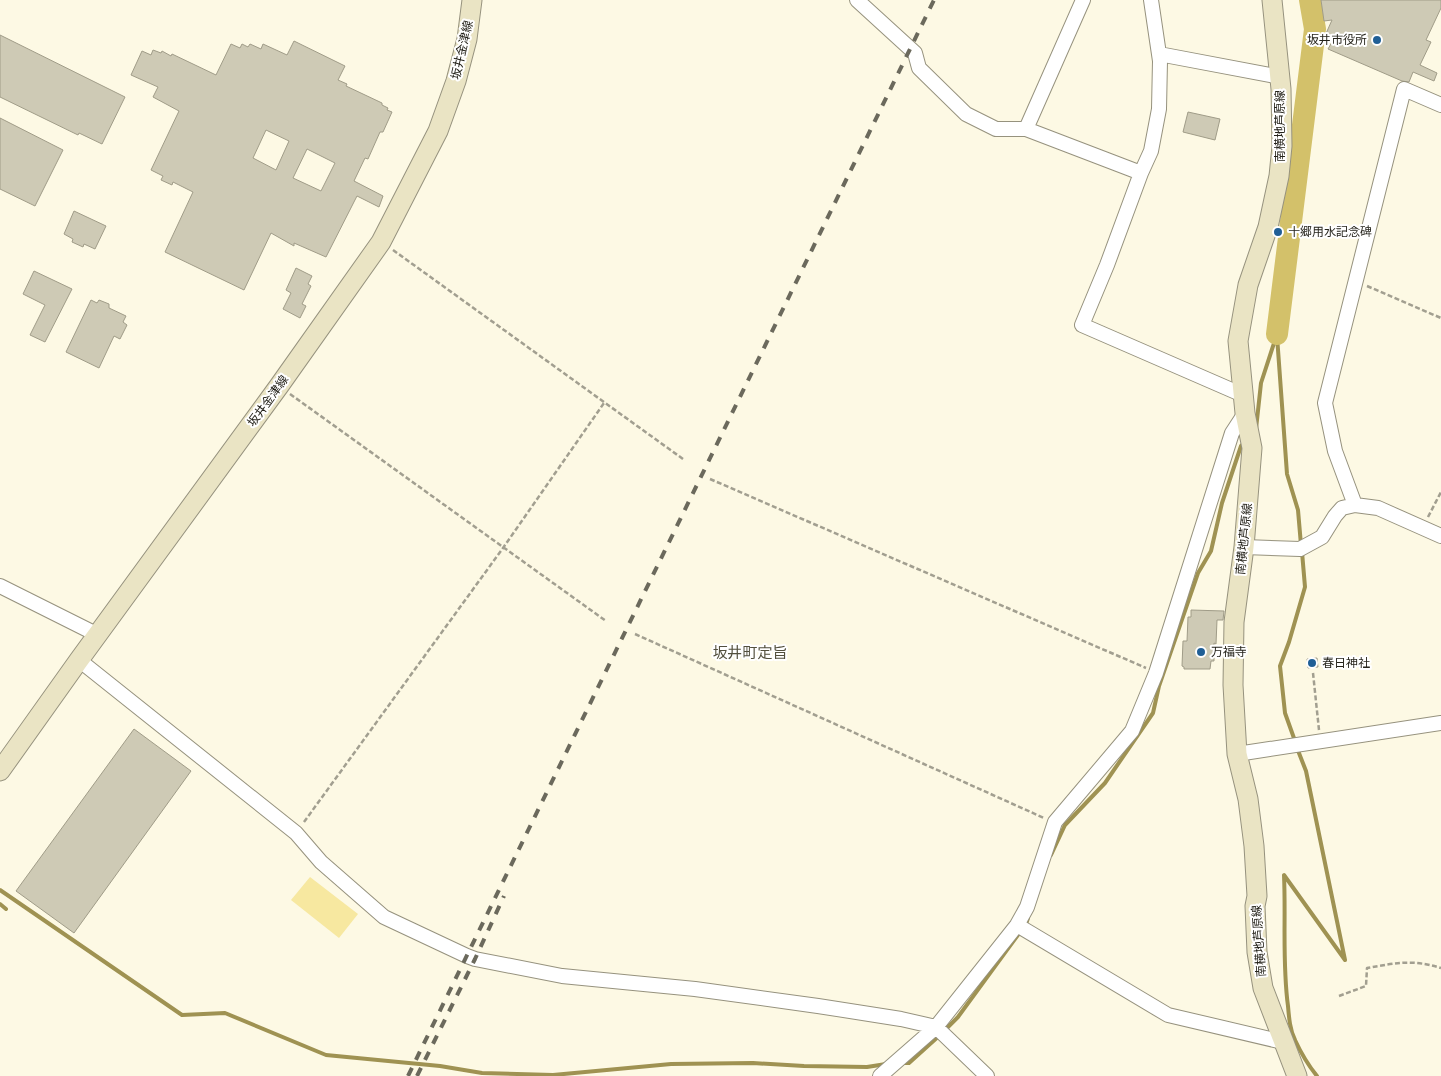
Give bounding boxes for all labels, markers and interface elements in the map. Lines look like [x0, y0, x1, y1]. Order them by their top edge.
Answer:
street label: 坂井金津線 [448, 19, 476, 81]
place label: 坂井市役所 [1307, 33, 1367, 47]
marker: 坂井市役所 [1371, 34, 1383, 46]
street label: 南横地芦原線 [1273, 90, 1287, 162]
place label: 十郷用水記念碑 [1288, 225, 1372, 239]
marker: 十郷用水記念碑 [1272, 226, 1284, 238]
street label: 坂井金津線 [245, 373, 291, 429]
street label: 南横地芦原線 [1233, 502, 1255, 576]
district label: 坂井町定旨 [712, 644, 788, 661]
place label: 万福寺 [1211, 645, 1247, 659]
marker: 万福寺 [1195, 646, 1207, 658]
place label: 春日神社 [1322, 656, 1370, 670]
marker: 春日神社 [1306, 657, 1318, 669]
street label: 南横地芦原線 [1250, 905, 1268, 977]

